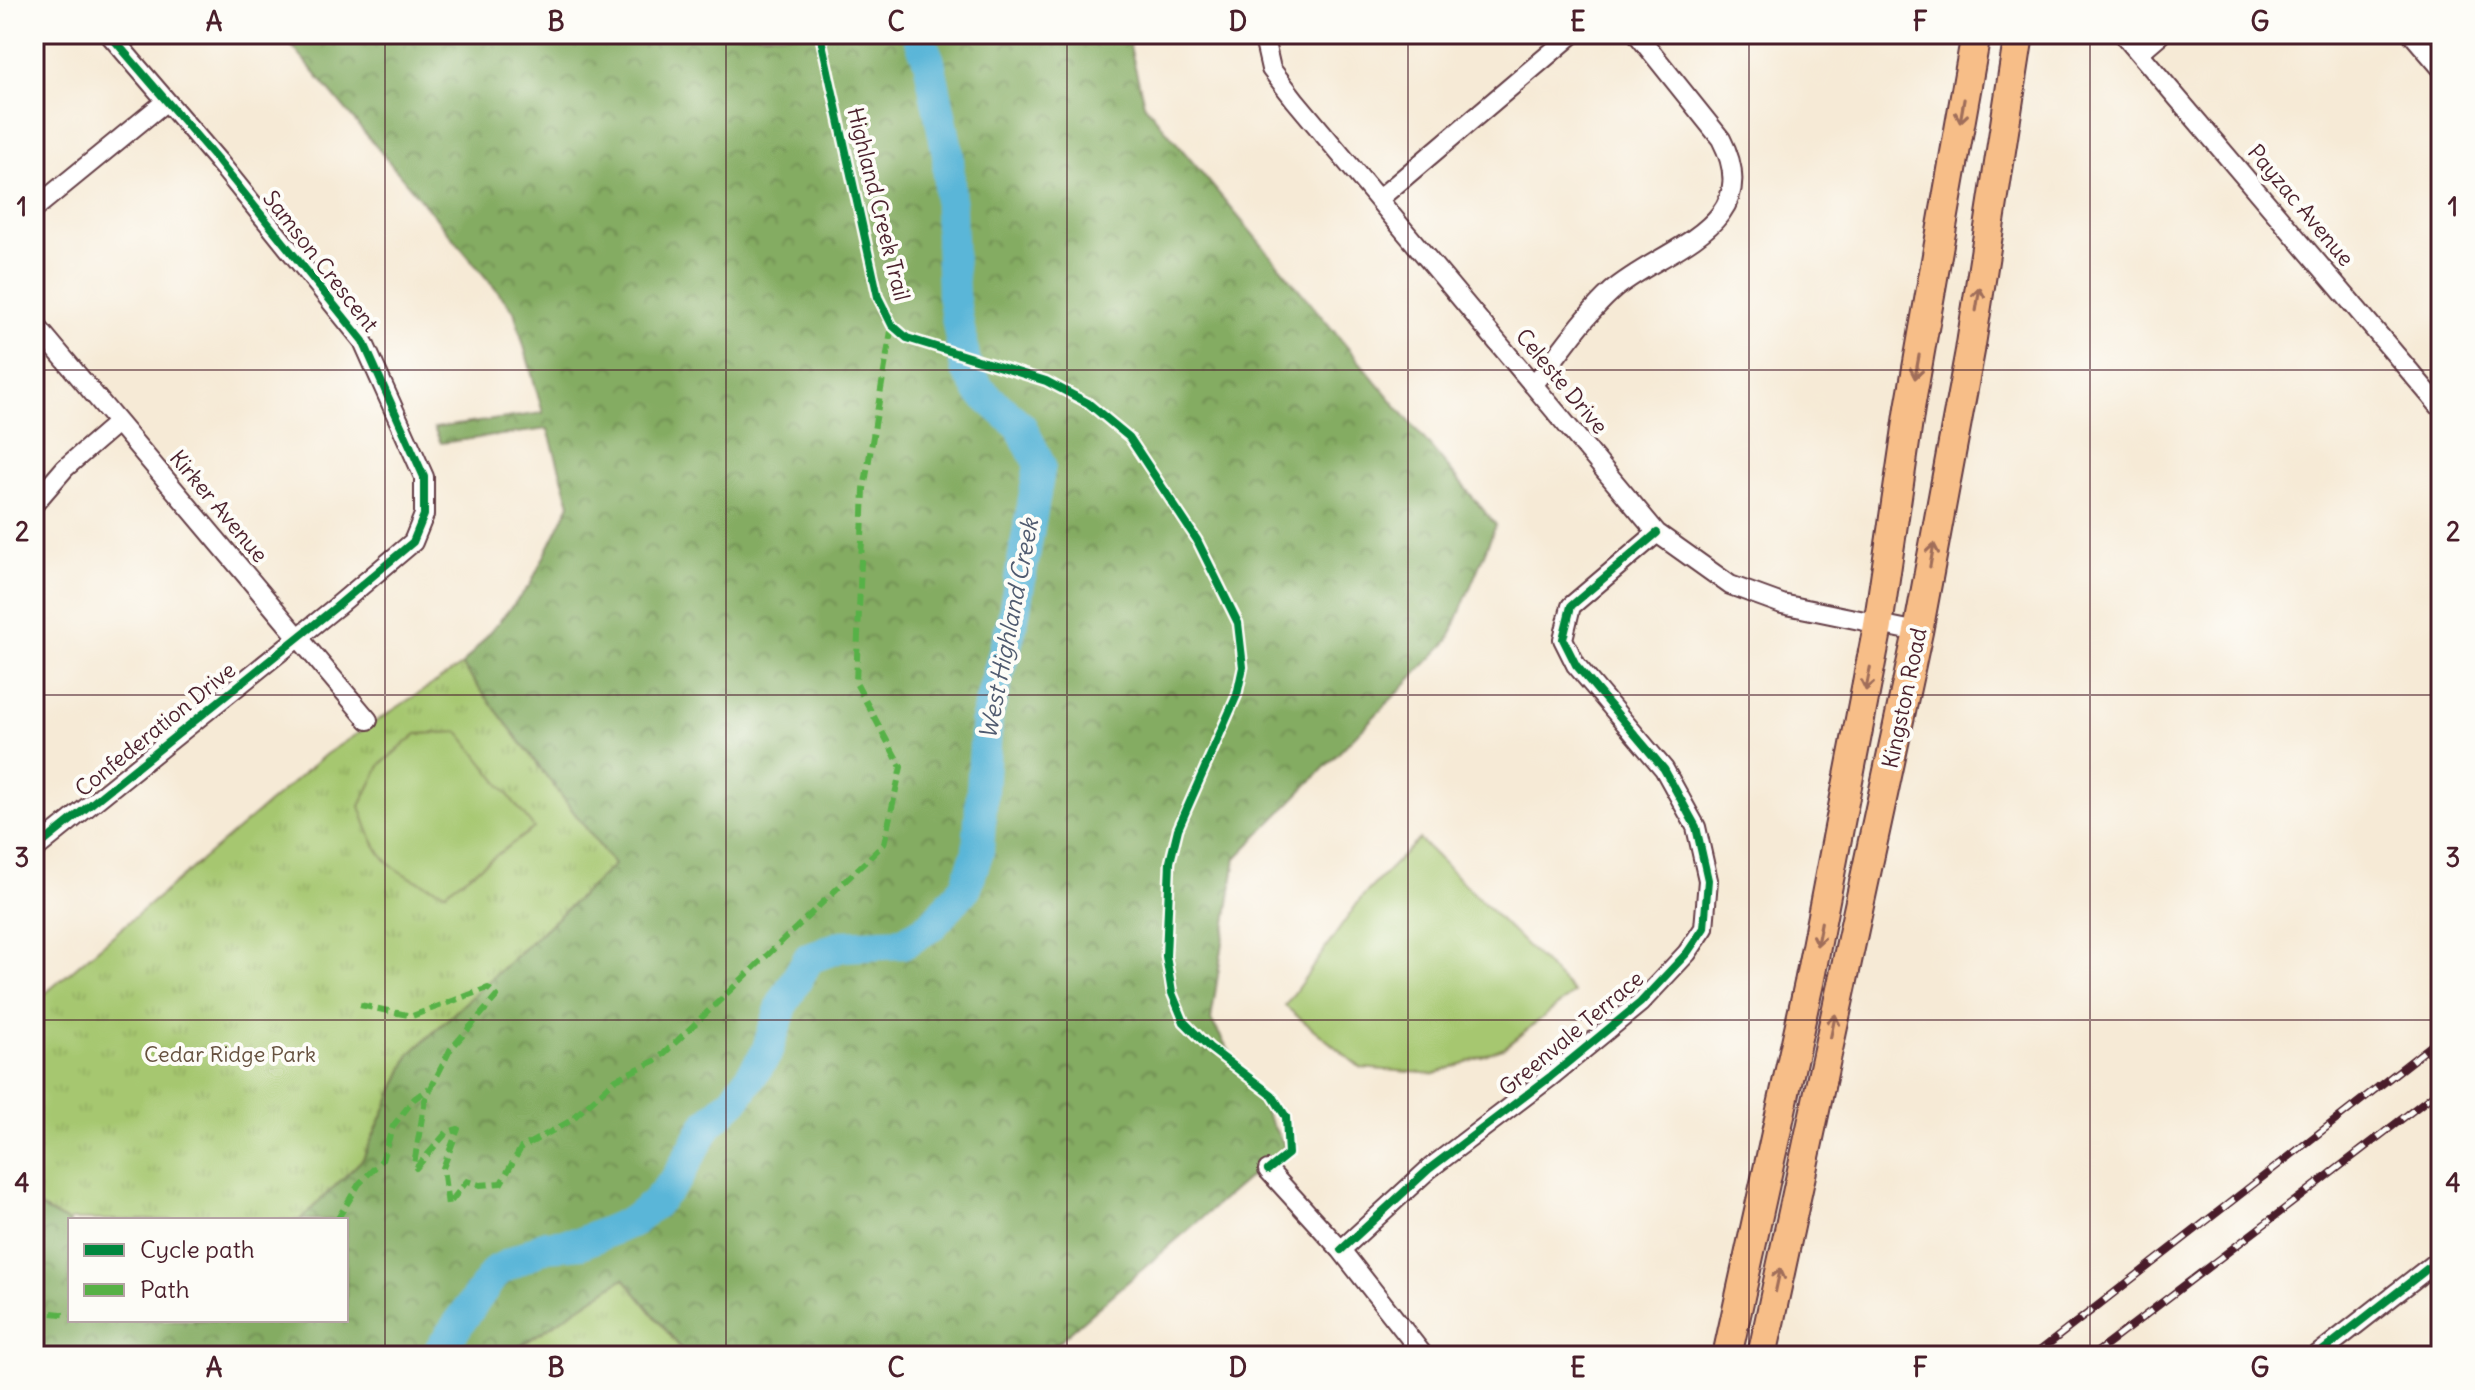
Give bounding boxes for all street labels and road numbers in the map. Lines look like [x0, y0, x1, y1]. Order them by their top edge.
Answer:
street label: Highland Creek Trail [841, 105, 917, 303]
street label: Payzac Avenue [2242, 138, 2360, 272]
street label: Samson Crescent [257, 185, 385, 337]
street label: Celeste Drive [1510, 323, 1614, 439]
street label: Kirker Avenue [164, 444, 274, 568]
street label: Kingston Road [1875, 625, 1933, 771]
street label: Confederation Drive [69, 656, 241, 802]
street label: Greenvale Terrace [1493, 964, 1649, 1102]

